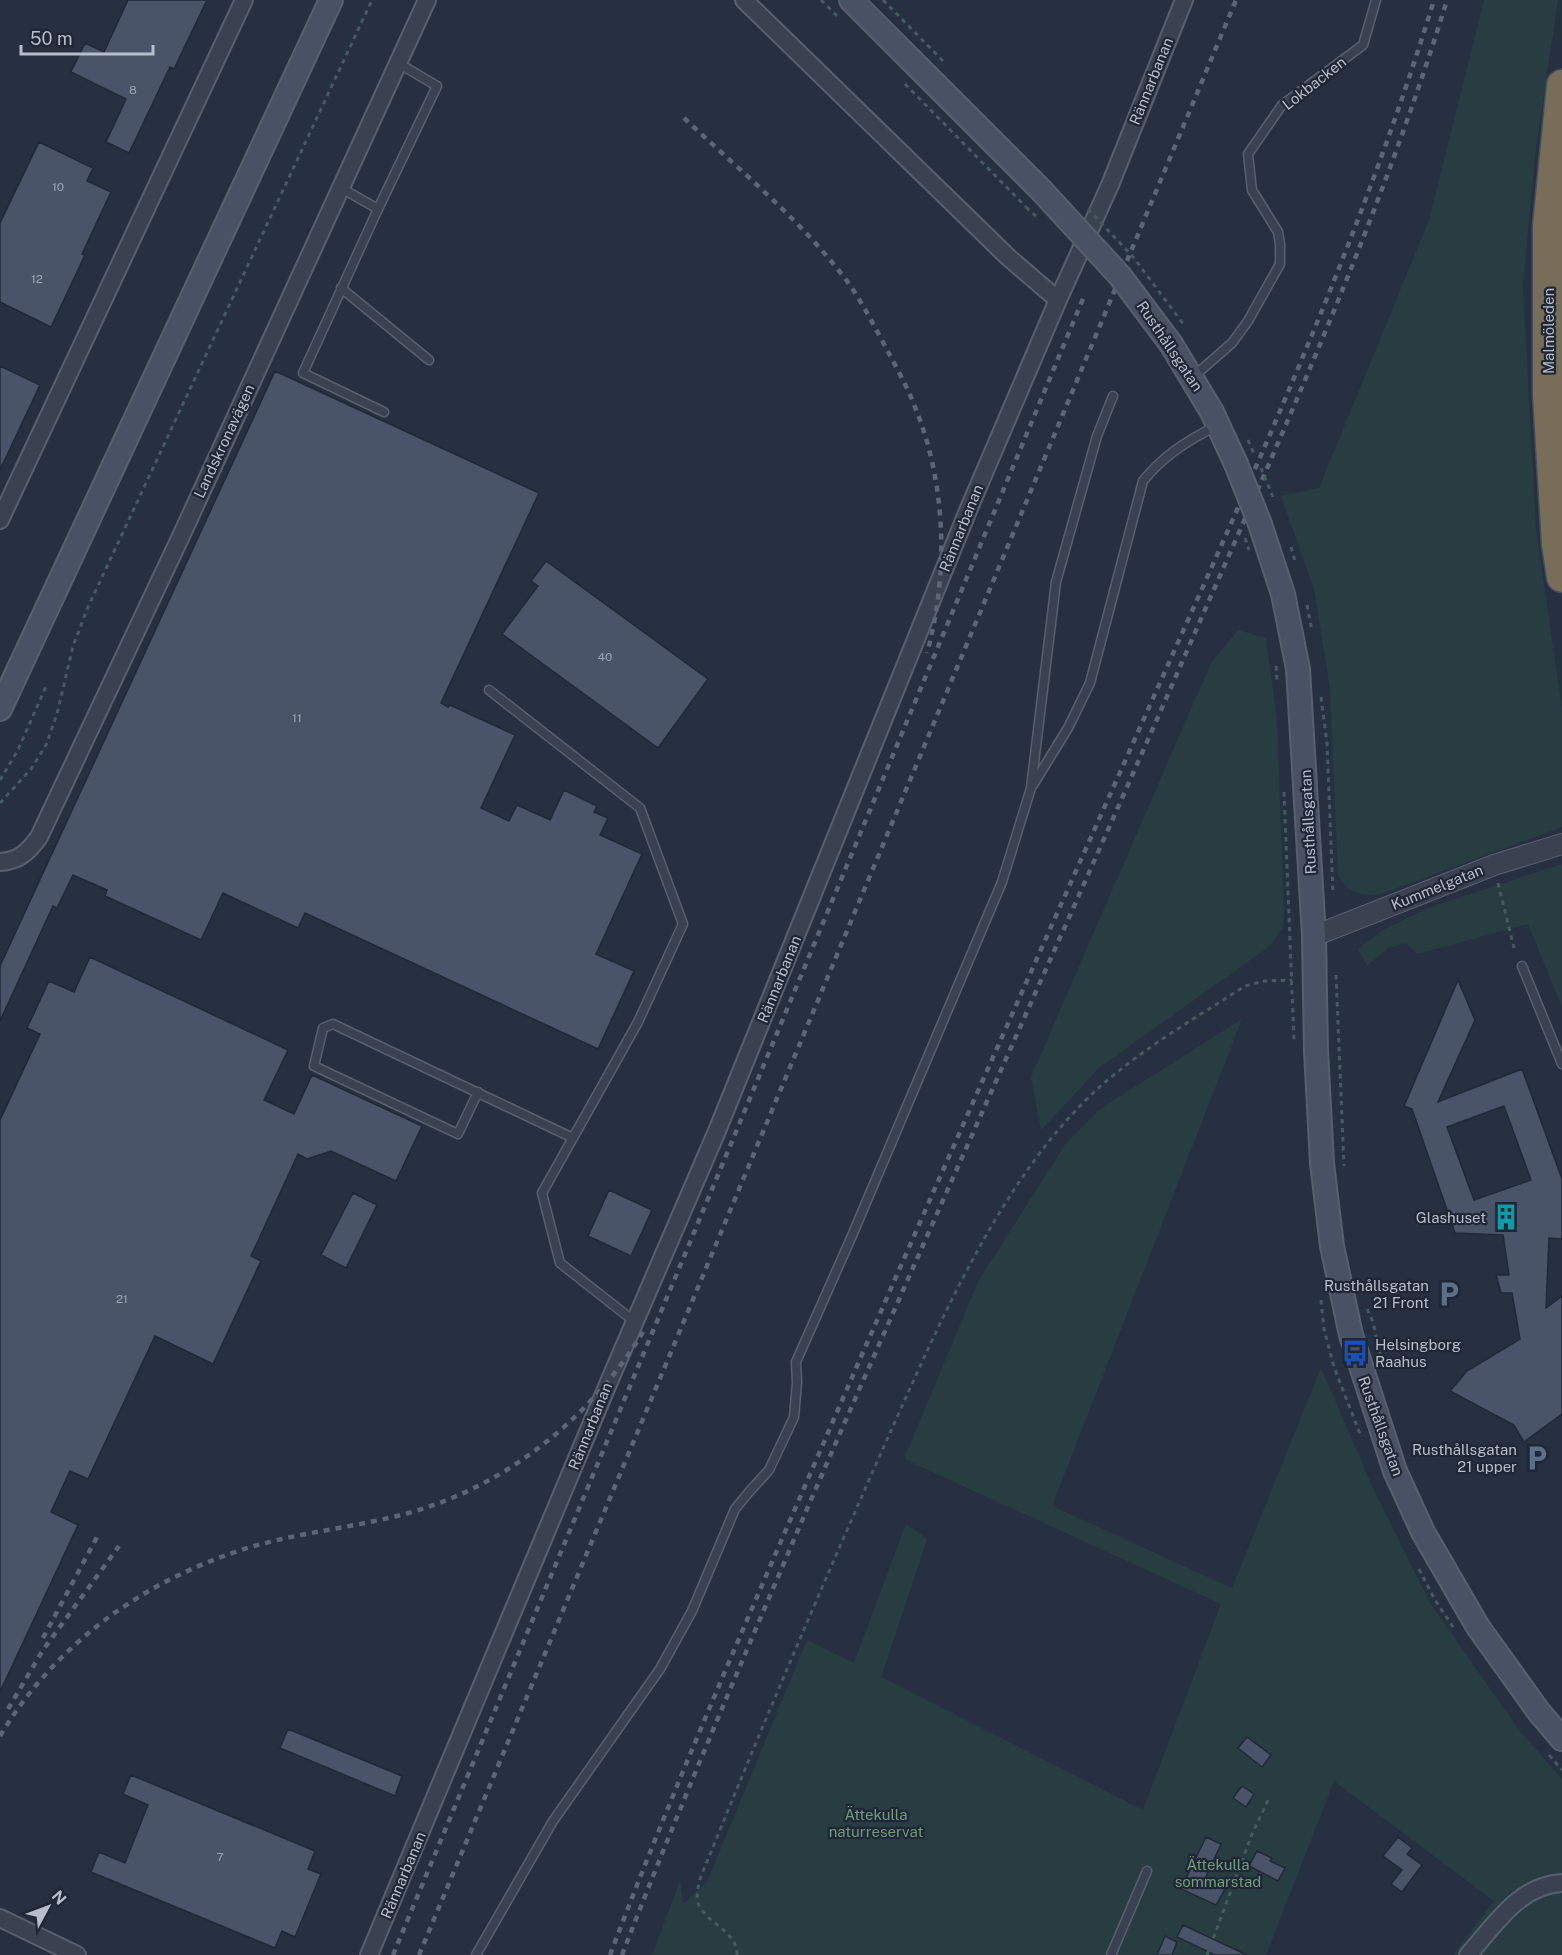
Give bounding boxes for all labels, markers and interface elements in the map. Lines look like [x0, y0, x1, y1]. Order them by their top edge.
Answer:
scale bar [21, 18, 153, 56]
text: 50 m [30, 28, 73, 49]
street label: Rännarbanan [1126, 35, 1176, 127]
street label: Lokbacken [1279, 53, 1349, 113]
house number: 8 [129, 83, 137, 97]
house number: 10 [52, 180, 64, 194]
house number: 12 [31, 272, 43, 286]
street label: Malmöleden [1540, 288, 1557, 374]
street label: Rusthållsgatan [1134, 298, 1206, 394]
street label: Landskronavägen [190, 382, 258, 500]
street label: Rännarbanan [936, 482, 986, 574]
house number: 40 [598, 650, 612, 664]
house number: 11 [292, 711, 302, 725]
street label: Rusthållsgatan [1297, 769, 1319, 875]
street label: Kummelgatan [1389, 861, 1485, 913]
street label: Rännarbanan [754, 933, 804, 1025]
building icon: Glashuset [1491, 1202, 1521, 1232]
place label: Glashuset [1416, 1209, 1486, 1226]
place label: Rusthållsgatan 21 Front [1324, 1277, 1429, 1311]
parking icon: Rusthållsgatan 21 Front [1434, 1279, 1464, 1309]
house number: 21 [116, 1292, 128, 1306]
place label: Helsingborg Raahus [1375, 1336, 1461, 1370]
bus stop icon: Helsingborg Raahus [1340, 1338, 1370, 1368]
street label: Rusthållsgatan [1355, 1374, 1407, 1478]
street label: Rännarbanan [565, 1380, 615, 1472]
place label: Rusthållsgatan 21 upper [1412, 1441, 1517, 1475]
parking icon: Rusthållsgatan 21 upper [1522, 1443, 1552, 1473]
park label: Ättekulla naturreservat [829, 1805, 923, 1840]
street label: Rännarbanan [377, 1829, 429, 1921]
house number: 7 [216, 1850, 224, 1864]
park label: Ättekulla sommarstad [1175, 1855, 1261, 1890]
north arrow [18, 1877, 78, 1937]
text: N [48, 1887, 70, 1908]

